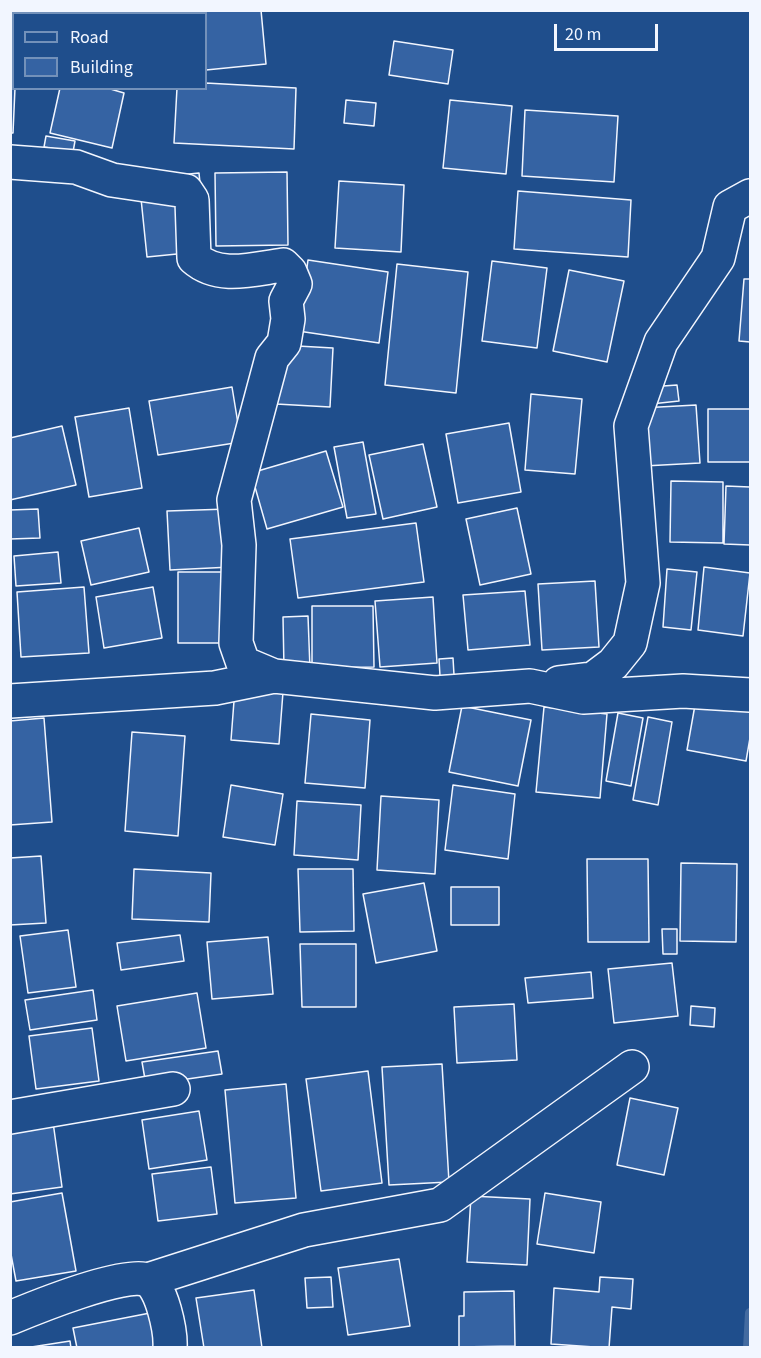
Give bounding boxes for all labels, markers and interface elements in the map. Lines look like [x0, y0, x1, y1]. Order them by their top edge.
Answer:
legend [12, 12, 207, 90]
scale bar [557, 12, 660, 50]
text: 20 m [565, 22, 601, 47]
text: Road [70, 25, 109, 50]
text: Building [70, 55, 133, 80]

